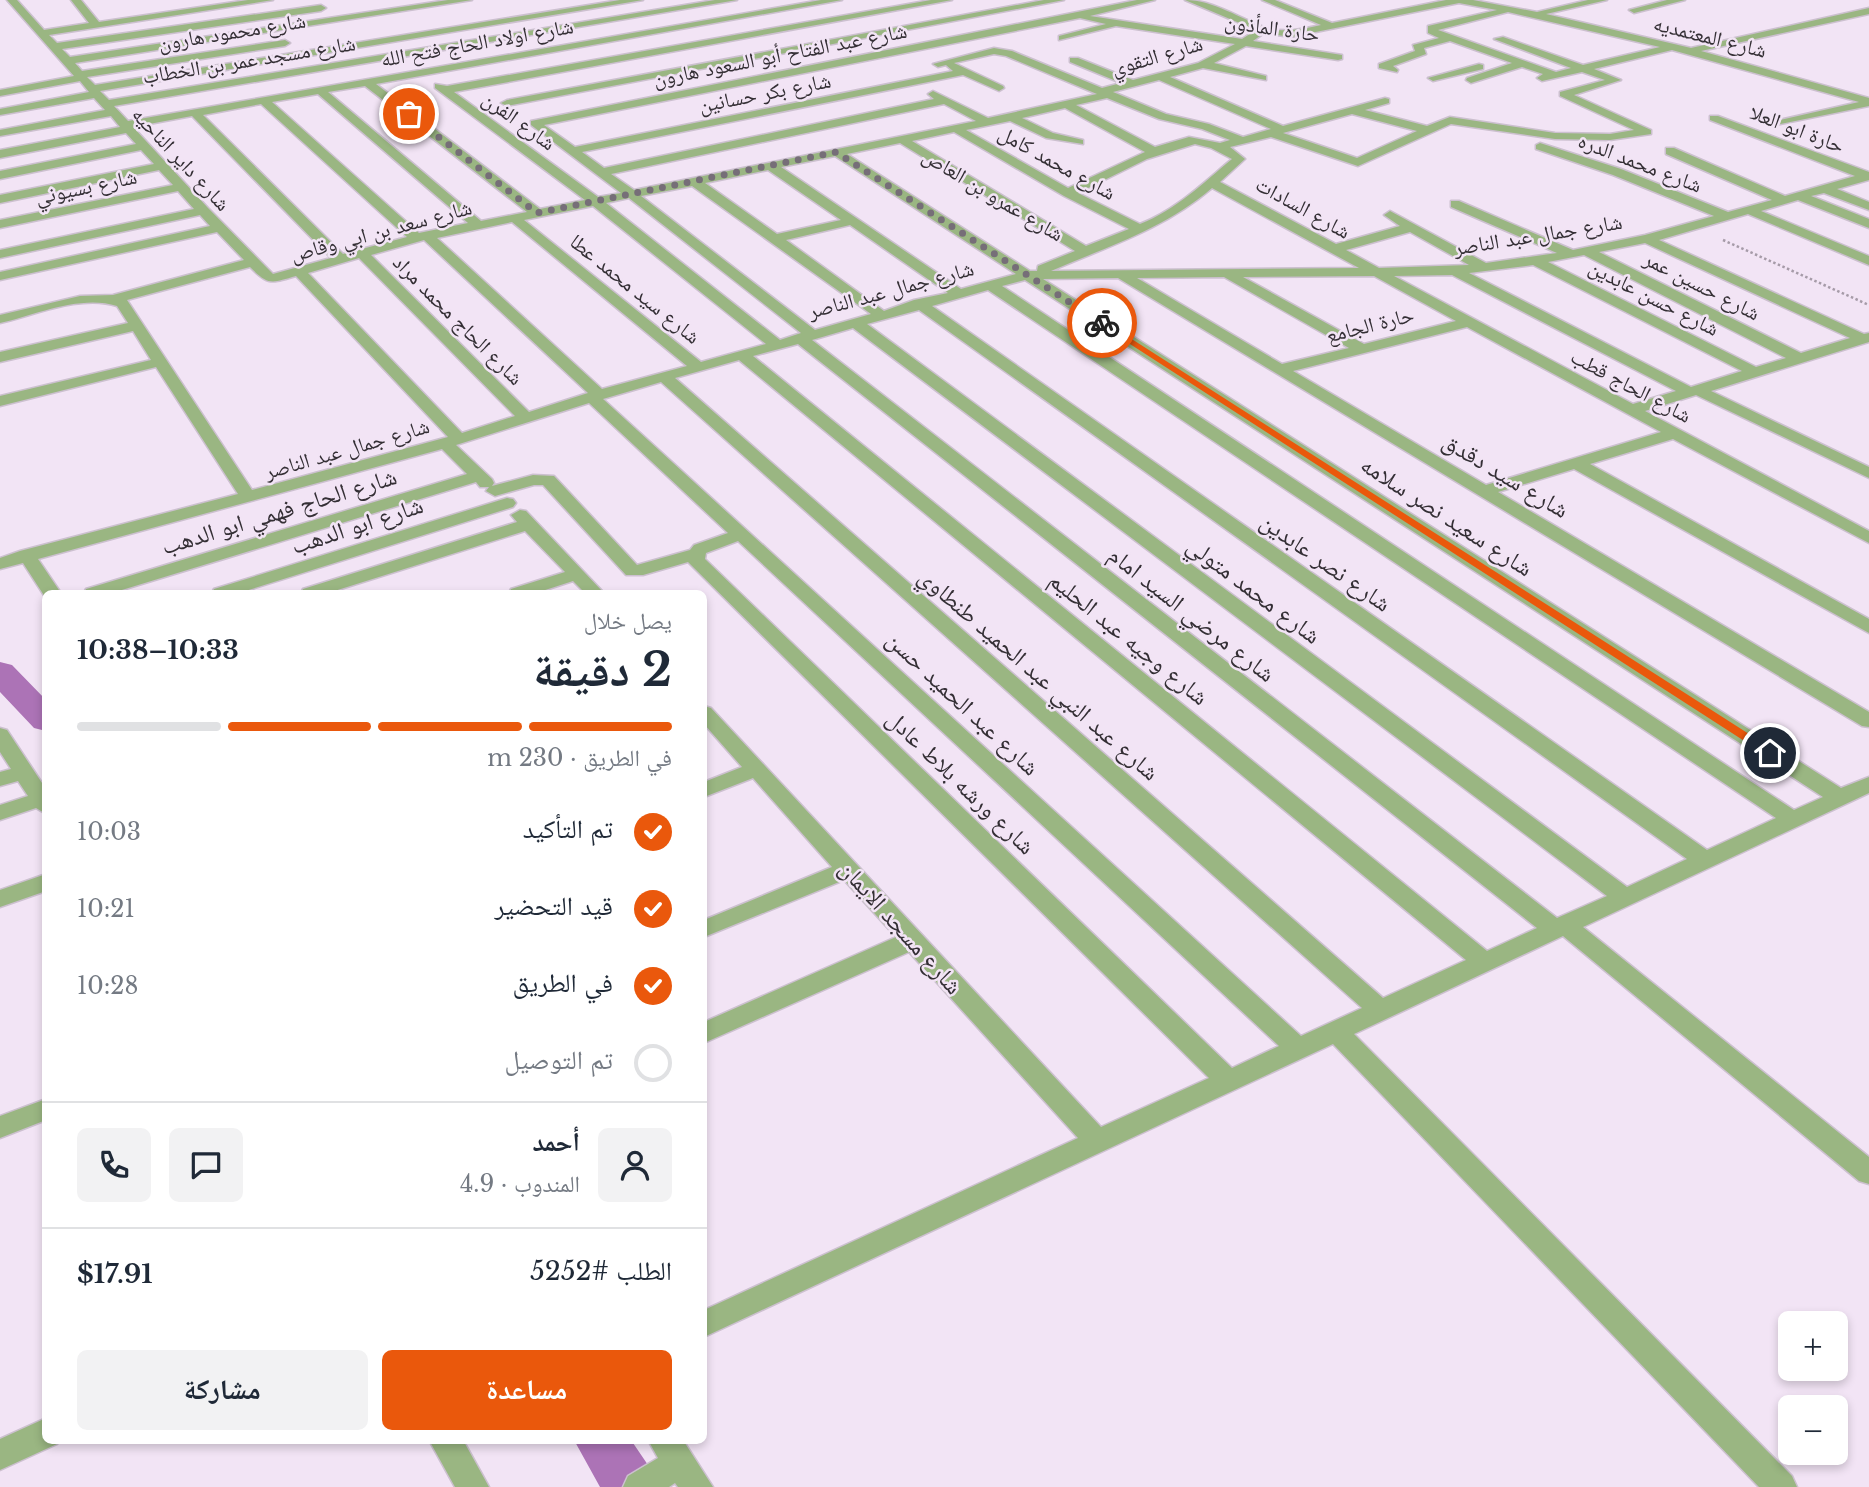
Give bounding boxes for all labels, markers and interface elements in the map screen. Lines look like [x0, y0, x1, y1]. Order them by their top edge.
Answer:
street label: شارع محمود هارون [156, 8, 308, 56]
street label: حارة المأذون [1223, 8, 1321, 48]
street label: شارع المعتمديه [1651, 10, 1769, 64]
street label: شارع اولاد الحاج فتح الله [379, 13, 575, 73]
street label: شارع عبد الفتاح أبو السعود هارون [651, 18, 909, 92]
street label: شارع مسجد عمر بن الخطاب [141, 30, 357, 90]
street label: شارع التقوي [1108, 31, 1207, 85]
street label: شارع بكر حسانين [697, 67, 833, 119]
pin [379, 84, 439, 144]
street label: شارع الفرن [477, 86, 561, 156]
icon: bag [390, 95, 428, 133]
street label: حارة ابو العلا [1746, 99, 1848, 159]
street label: شارع داير الناحيه [126, 102, 236, 216]
street label: شارع محمد كامل [994, 120, 1120, 206]
street label: شارع محمد الدره [1575, 128, 1705, 198]
street label: شارع عمرو بن العاص [918, 143, 1068, 247]
street label: شارع بسيوني [33, 164, 140, 214]
street label: شارع السادات [1251, 171, 1355, 245]
street label: شارع سعد بن ابي وقاص [287, 194, 475, 271]
street label: شارع جمال عبد الناصر [1451, 209, 1624, 261]
street label: شارع سيد محمد عطا [564, 228, 706, 350]
street label: شارع حسين عمر [1639, 245, 1764, 326]
street label: شارع الحاج محمد مراد [387, 249, 529, 391]
street label: شارع حسن عابدين [1585, 254, 1723, 342]
street label: شارع جمال عبد الناصر [804, 255, 977, 325]
courier [1067, 288, 1137, 358]
street label: حارة الجامع [1323, 302, 1417, 348]
icon: bike [1083, 304, 1121, 342]
street label: شارع الحاج قطب [1566, 343, 1696, 429]
street label: شارع جمال عبد الناصر [261, 413, 432, 485]
street label: شارع سيد دقدق [1437, 426, 1574, 525]
street label: شارع سعيد نصر سلامه [1355, 450, 1538, 583]
street label: شارع الحاج فهمي ابو الدهب [158, 461, 402, 565]
street label: شارع ابو الدهب [287, 490, 427, 561]
street label: شارع نصر عابدين [1255, 506, 1397, 619]
street label: شارع محمد متولي [1178, 530, 1327, 654]
street label: شارع مرضي السيد امام [1100, 540, 1281, 692]
street label: شارع عبد النبي عبد الحميد طنطاوي [909, 562, 1165, 790]
street label: شارع وجيه عبد الحليم [1042, 565, 1215, 713]
text: يصل خلال [584, 607, 672, 635]
street label: شارع عبد الحميد حسن [880, 625, 1046, 782]
text: 10:33–10:38 [77, 634, 239, 666]
text: 2 دقيقة [533, 641, 672, 698]
street label: شارع ورشه بلاط عادل [880, 704, 1041, 861]
pin [1740, 723, 1800, 783]
icon: home [1751, 734, 1789, 772]
text: في الطريق · 230 m [487, 744, 672, 772]
text: تم التأكيد [523, 813, 613, 845]
icon: check [634, 813, 672, 851]
text: 10:03 [77, 818, 141, 846]
street label: شارع مسجد الايمان [833, 854, 969, 1001]
text: قيد التحضير [494, 890, 613, 922]
icon: check [634, 890, 672, 928]
text: 10:21 [77, 895, 135, 923]
text: في الطريق [513, 967, 613, 999]
icon: check [634, 967, 672, 1005]
text: 10:28 [77, 972, 138, 1000]
text: تم التوصيل [505, 1044, 613, 1076]
text: أحمد [532, 1126, 580, 1158]
button: phone [77, 1128, 151, 1202]
button: chat [169, 1128, 243, 1202]
button: person [598, 1128, 672, 1202]
text: المندوب · 4.9 [460, 1170, 580, 1198]
text: الطلب #5252 [530, 1255, 672, 1287]
text: $17.91 [77, 1258, 153, 1290]
map controls [1778, 1311, 1848, 1465]
button: + [1778, 1311, 1848, 1381]
button: مشاركة [77, 1350, 368, 1430]
button: مساعدة [382, 1350, 672, 1430]
button: − [1778, 1395, 1848, 1465]

